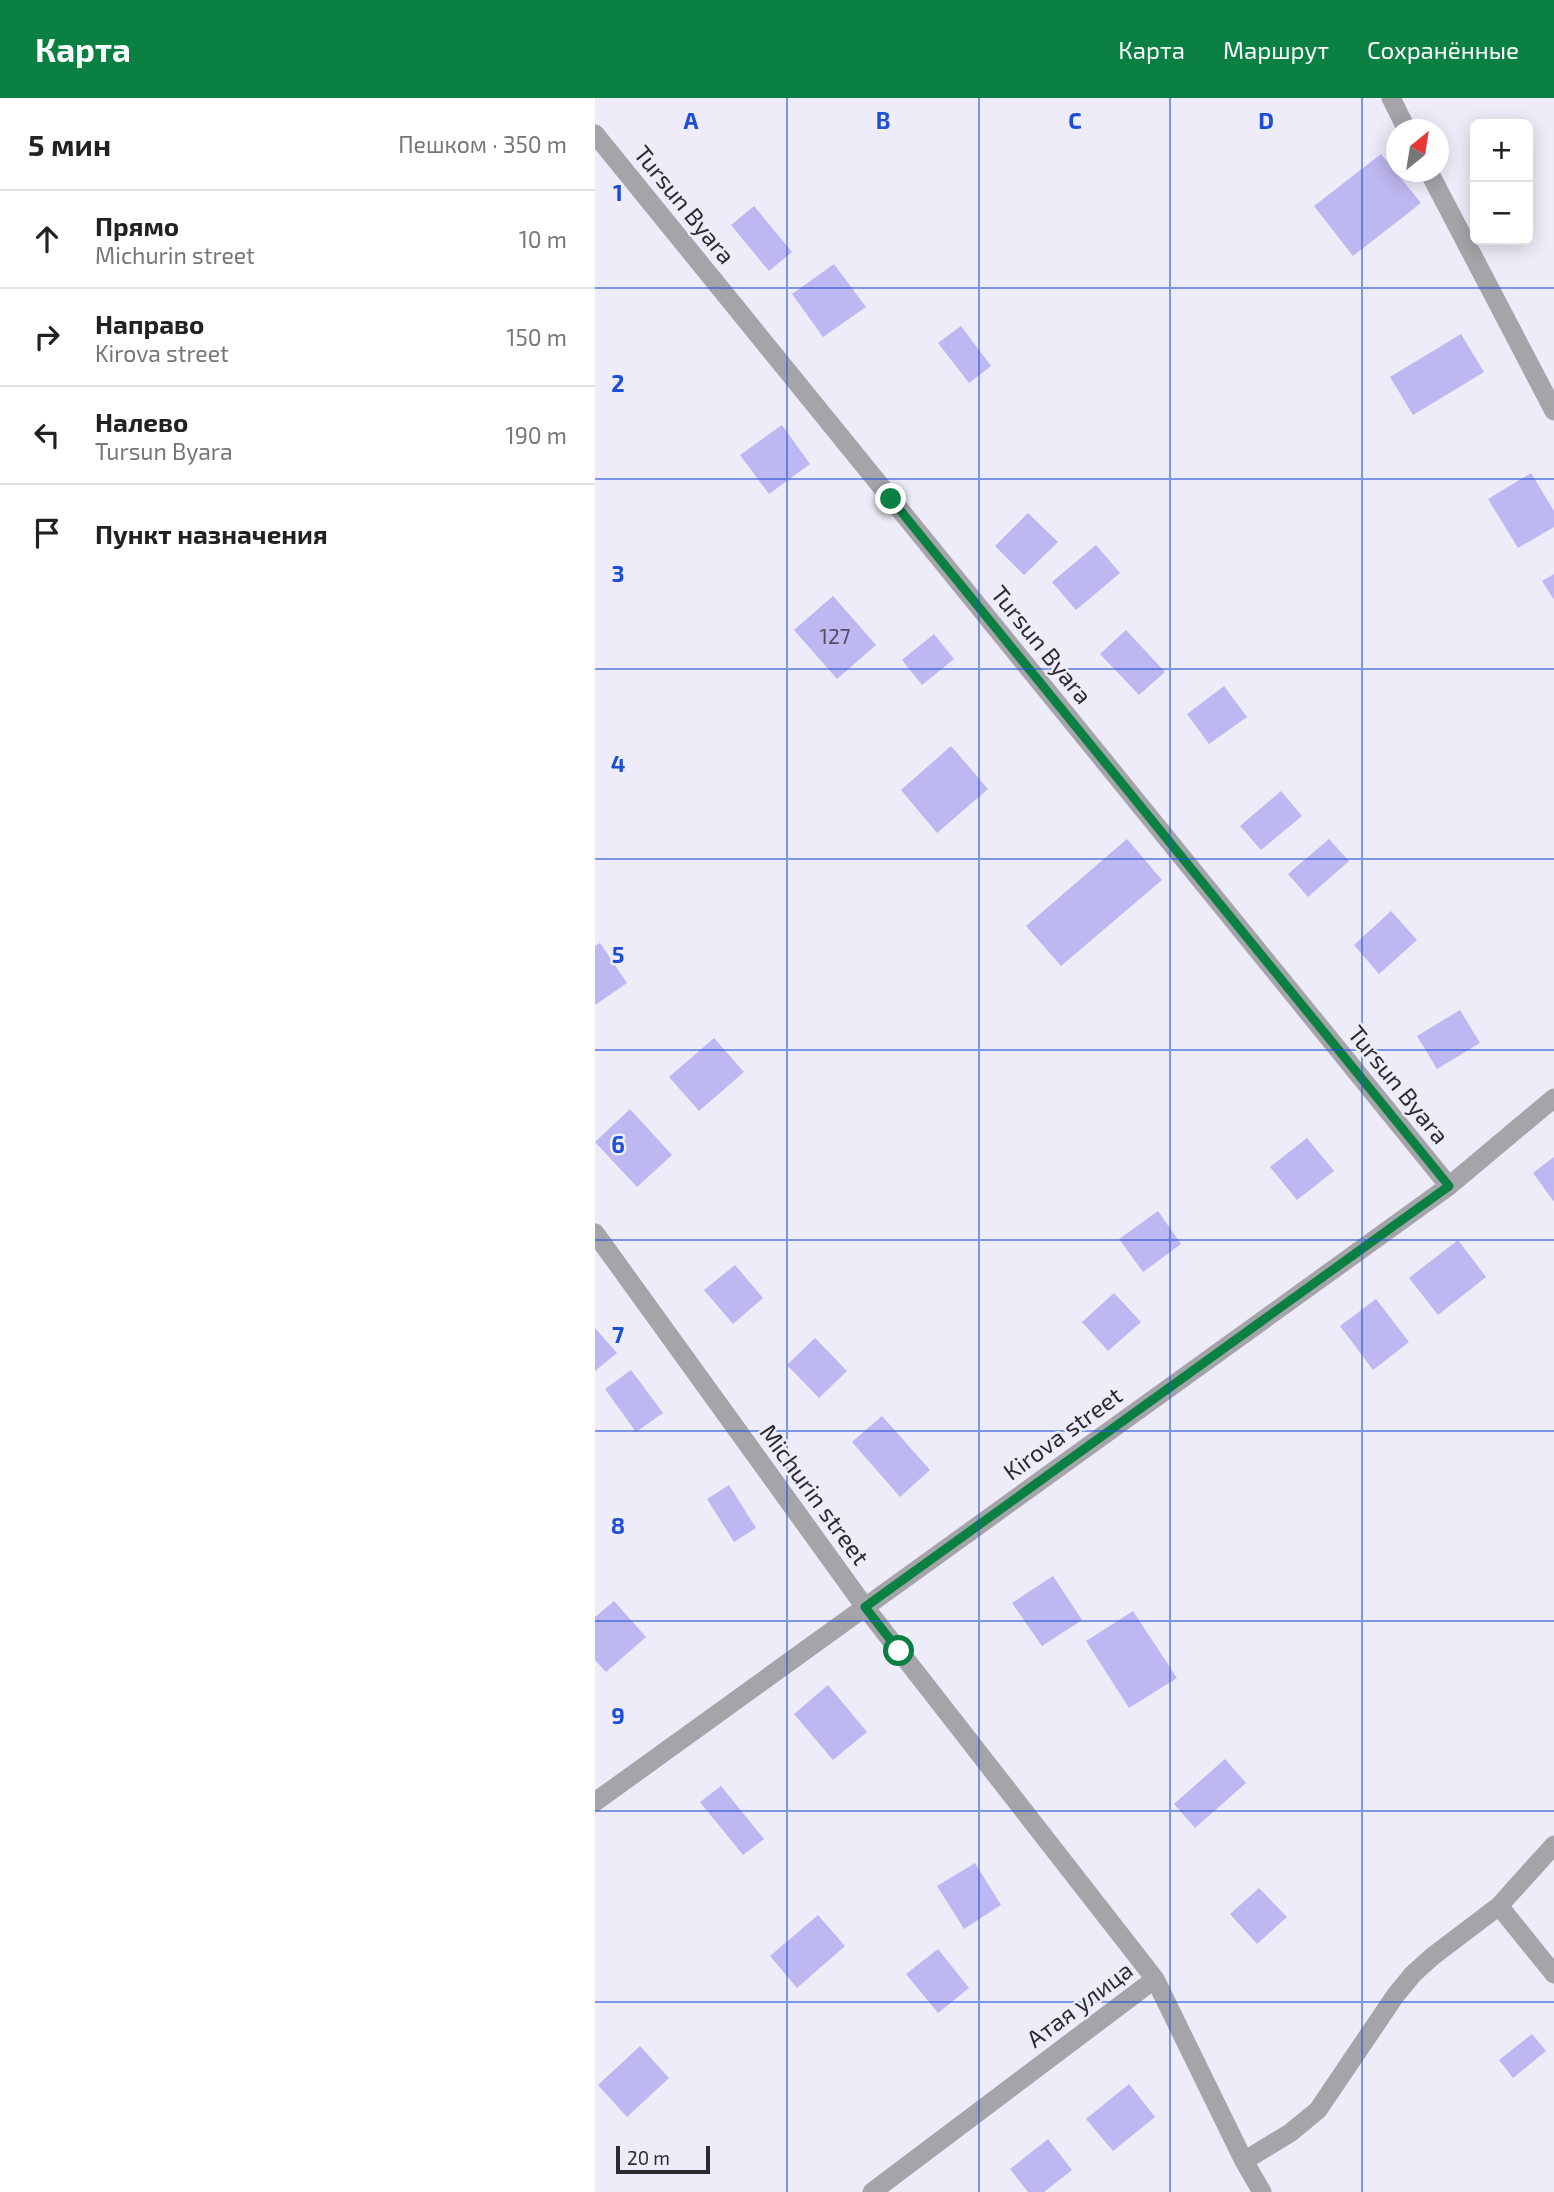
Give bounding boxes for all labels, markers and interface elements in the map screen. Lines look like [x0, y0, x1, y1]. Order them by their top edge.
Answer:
text: Карта [35, 29, 131, 69]
text: Карта [1118, 35, 1185, 64]
text: Маршрут [1223, 35, 1329, 64]
text: Сохранённые [1367, 35, 1519, 64]
text: A [683, 106, 699, 134]
text: B [876, 106, 890, 134]
text: C [1068, 106, 1082, 134]
text: D [1258, 106, 1274, 134]
north arrow [1386, 119, 1449, 182]
map controls [1470, 119, 1533, 245]
button: + [1470, 119, 1533, 182]
text: 5 мин [28, 126, 111, 162]
text: Пешком · 350 m [398, 130, 567, 158]
street label: Tursun Byara [629, 139, 742, 269]
text: 1 [613, 178, 623, 206]
button: − [1470, 182, 1533, 245]
text: Прямо [95, 210, 179, 241]
icon: ahead [28, 220, 66, 258]
text: 10 m [519, 225, 567, 253]
text: Michurin street [95, 241, 255, 269]
text: Направо [95, 308, 204, 339]
icon: right [28, 318, 66, 356]
text: 150 m [506, 323, 567, 351]
text: Kirova street [95, 339, 229, 367]
text: 2 [611, 369, 625, 397]
text: Налево [95, 406, 188, 437]
icon: left [28, 416, 66, 454]
text: 190 m [506, 421, 567, 449]
text: Tursun Byara [95, 437, 233, 465]
route end [875, 483, 906, 514]
icon: arrive [28, 514, 66, 552]
text: Пункт назначения [95, 518, 328, 549]
text: 3 [611, 559, 625, 587]
street label: Tursun Byara [986, 579, 1099, 709]
house number: 127 [820, 623, 851, 648]
text: 4 [611, 749, 625, 777]
text: 5 [612, 940, 624, 968]
street label: Tursun Byara [1343, 1019, 1456, 1149]
text: 6 [611, 1130, 625, 1158]
text: 7 [612, 1320, 624, 1348]
street label: Kirova street [997, 1380, 1127, 1486]
street label: Michurin street [754, 1418, 876, 1570]
text: 8 [611, 1511, 625, 1539]
route start [883, 1635, 914, 1666]
text: 9 [611, 1701, 625, 1729]
street label: Атая улица [1020, 1955, 1138, 2054]
scale bar [616, 2143, 711, 2175]
text: 20 m [627, 2146, 670, 2169]

